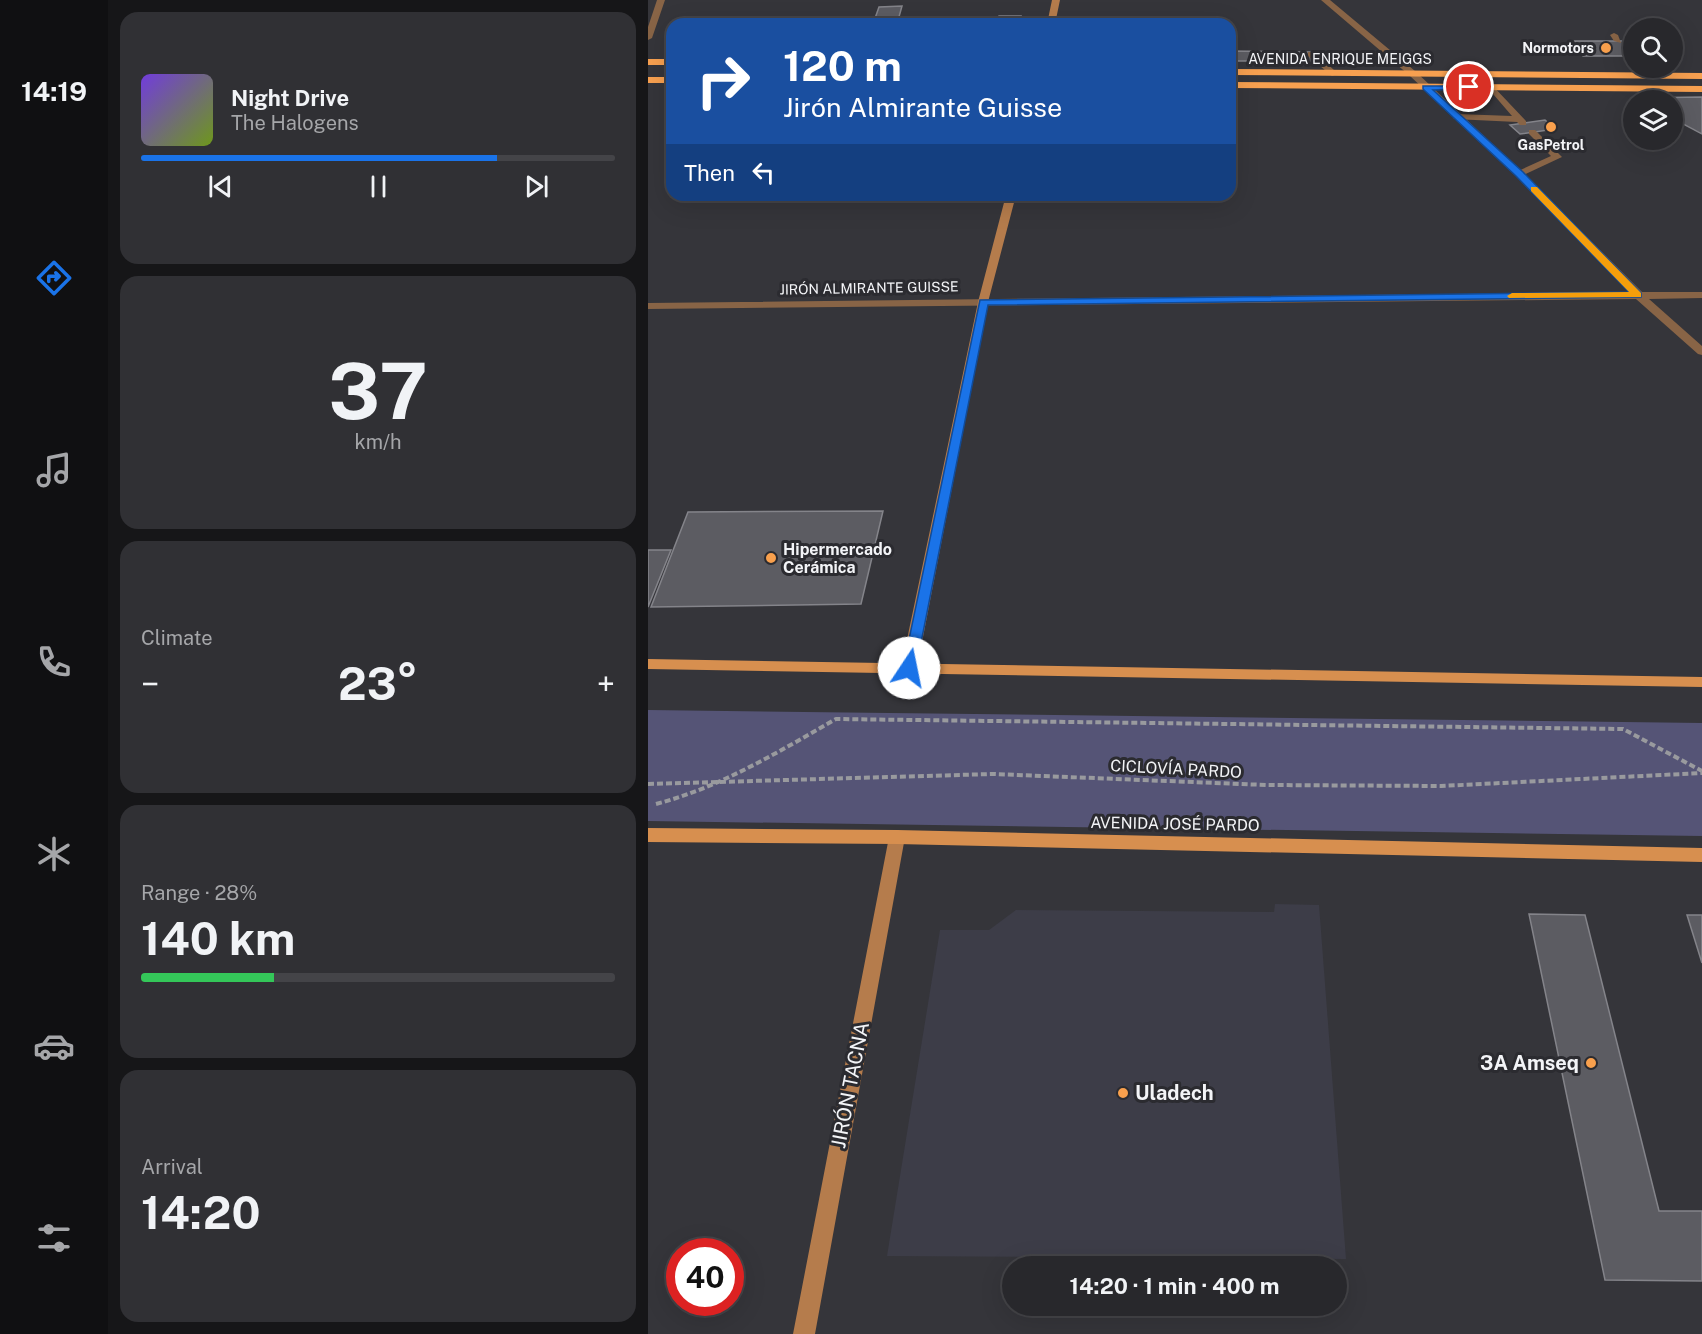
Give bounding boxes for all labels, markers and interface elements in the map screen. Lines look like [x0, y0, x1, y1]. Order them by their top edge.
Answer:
map controls [1623, 18, 1683, 150]
button: search [1623, 18, 1683, 78]
place label: Normotors [1522, 40, 1594, 56]
text: 120 m [783, 41, 902, 90]
marker: Normotors [1599, 41, 1613, 55]
icon: right [684, 42, 762, 120]
street label: AVENIDA ENRIQUE MEIGGS [1248, 51, 1432, 67]
pin [1443, 61, 1494, 112]
icon: arrive [1452, 70, 1485, 103]
text: 14:19 [21, 75, 87, 107]
text: Night Drive [231, 85, 349, 111]
button: layers [1623, 90, 1683, 150]
text: Jirón Almirante Guisse [783, 91, 1062, 123]
text: The Halogens [231, 111, 359, 135]
marker: GasPetrol [1544, 120, 1558, 134]
place label: GasPetrol [1518, 137, 1585, 153]
icon: left [747, 156, 780, 189]
text: Then [684, 160, 735, 186]
icon: previous [204, 170, 237, 203]
icon: pause [362, 170, 395, 203]
icon: next [520, 170, 553, 203]
icon: directions [33, 257, 75, 299]
street label: JIRÓN ALMIRANTE GUISSE [779, 276, 959, 298]
text: 37 [328, 345, 428, 437]
text: km/h [354, 430, 402, 454]
icon: music [33, 449, 75, 491]
place label: Hipermercado Cerámica [783, 540, 892, 577]
marker: Hipermercado Cerámica [764, 551, 778, 565]
text: Climate [141, 626, 213, 650]
position arrow [877, 636, 941, 700]
icon: phone [33, 641, 75, 683]
text: 23° [338, 657, 418, 710]
text: − [141, 665, 159, 703]
text: + [597, 665, 615, 703]
street label: CICLOVÍA PARDO [1110, 755, 1242, 782]
street label: AVENIDA JOSÉ PARDO [1090, 812, 1260, 835]
icon: climate [33, 833, 75, 875]
text: Range · 28% [141, 881, 257, 905]
text: 140 km [141, 912, 295, 965]
street label: JIRÓN TACNA [825, 1020, 874, 1150]
icon: car [33, 1025, 75, 1067]
place label: 3A Amseq [1480, 1051, 1579, 1075]
marker: 3A Amseq [1584, 1056, 1598, 1070]
place label: Uladech [1135, 1081, 1214, 1105]
marker: Uladech [1116, 1086, 1130, 1100]
text: Arrival [141, 1155, 203, 1179]
text: 14:20 [141, 1186, 260, 1239]
icon: filters [33, 1217, 75, 1259]
speed limit sign: 40 [666, 1238, 744, 1316]
text: 14:20 · 1 min · 400 m [1070, 1273, 1279, 1299]

